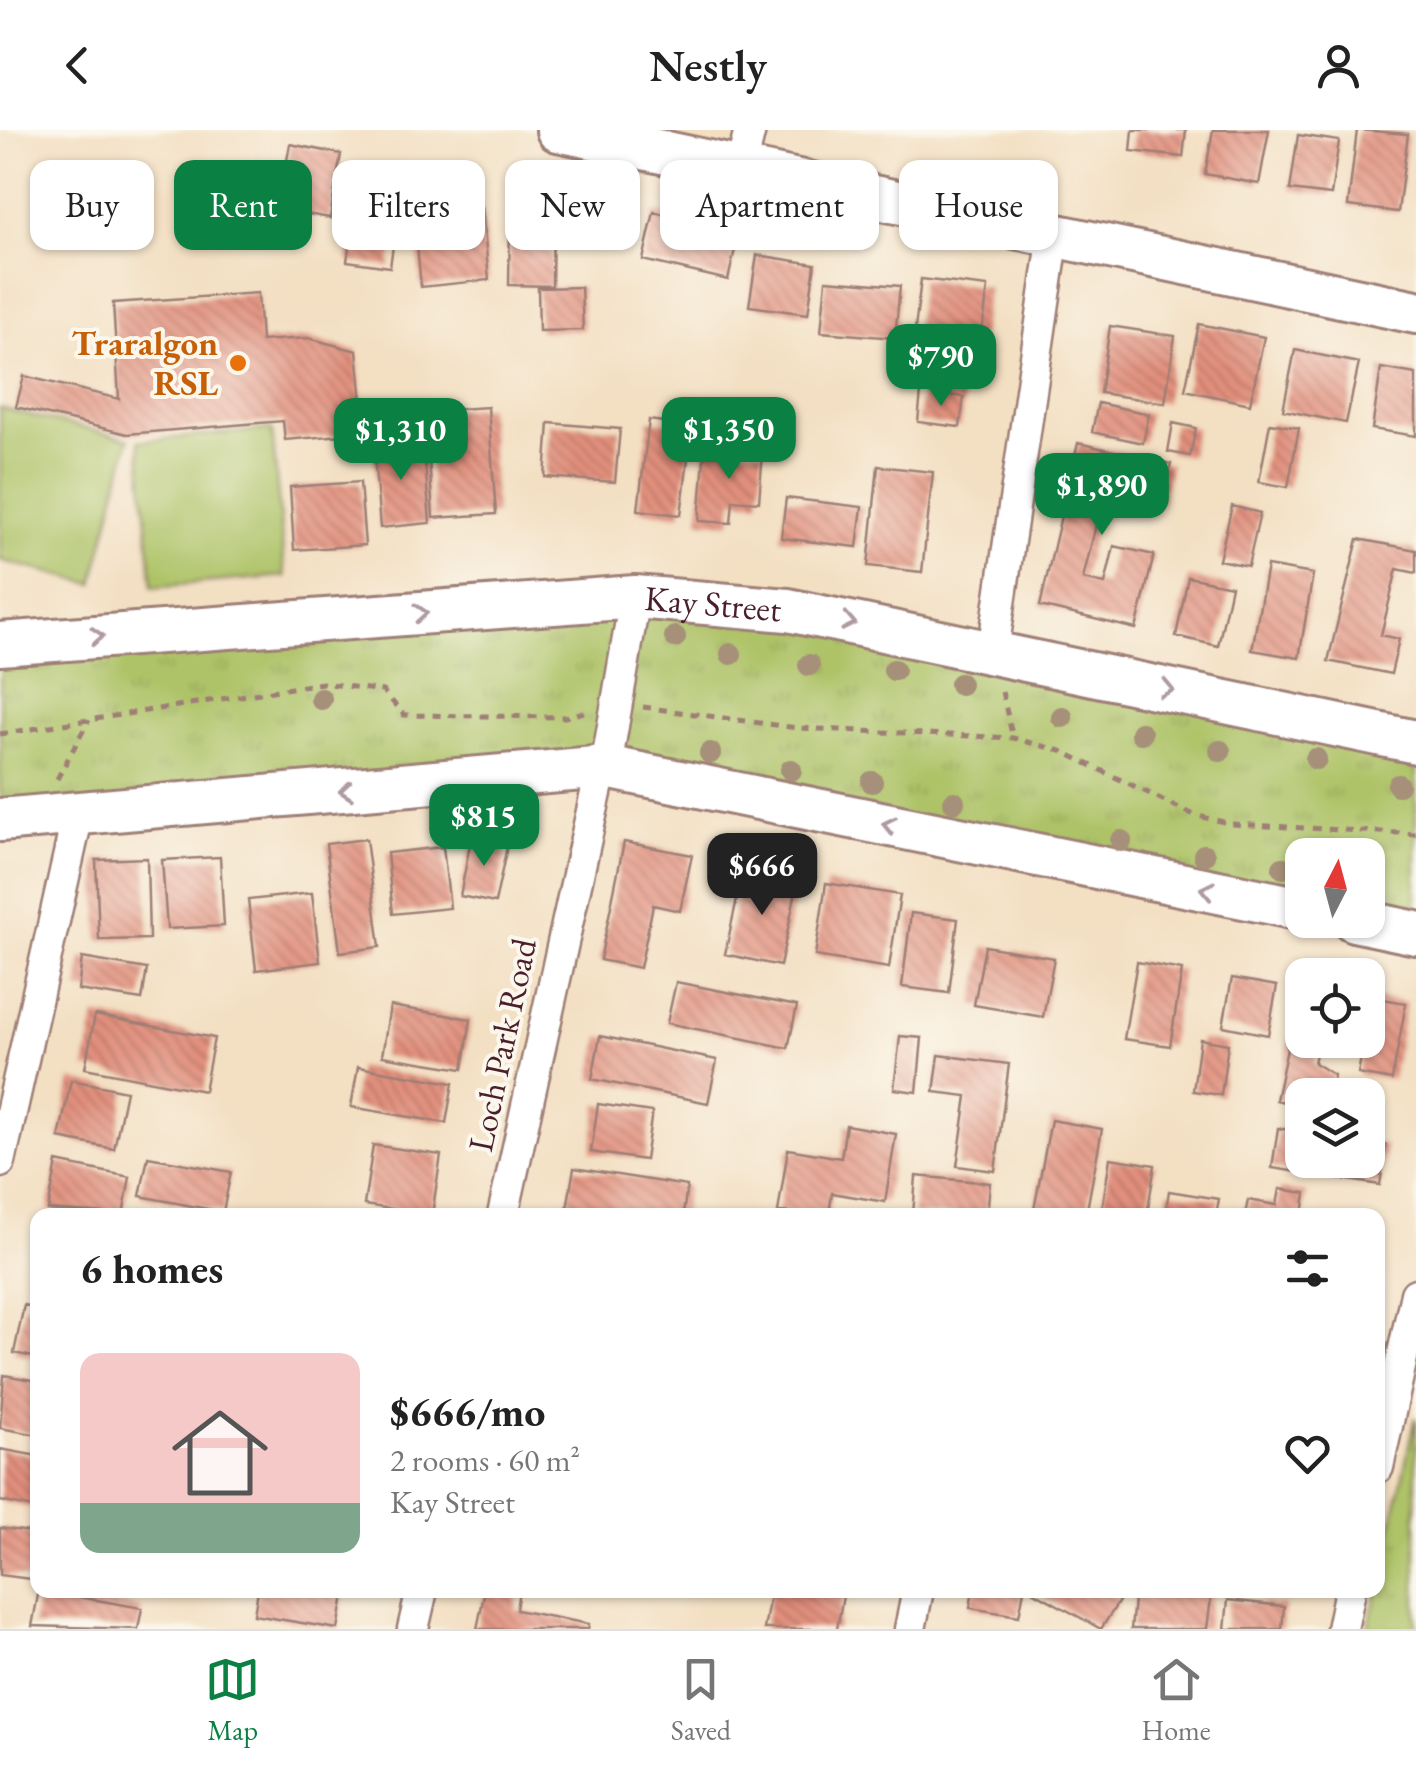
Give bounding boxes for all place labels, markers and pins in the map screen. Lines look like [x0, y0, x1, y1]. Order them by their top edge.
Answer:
place label: Traralgon RSL [71, 320, 218, 405]
pin: $790 [882, 324, 1000, 409]
marker: Traralgon RSL [227, 352, 249, 374]
pin: $1,350 [648, 397, 810, 482]
pin: $1,310 [320, 398, 482, 483]
pin: $1,890 [1021, 453, 1183, 538]
pin: $815 [425, 784, 543, 869]
pin: $666 [703, 833, 821, 918]

